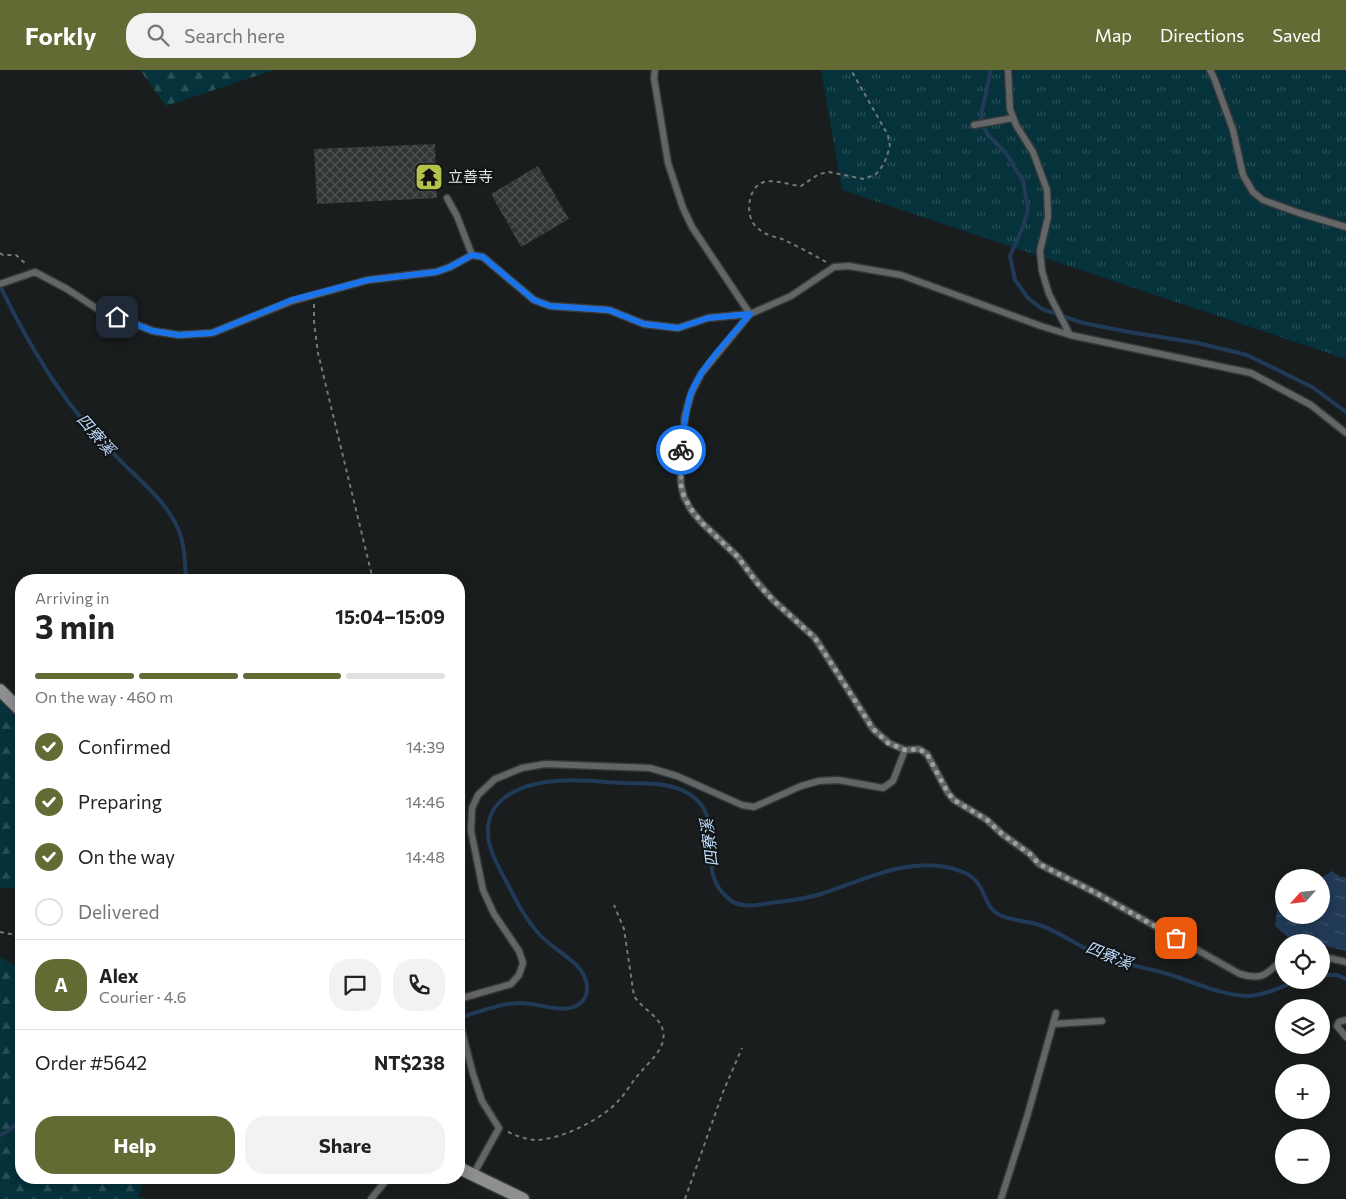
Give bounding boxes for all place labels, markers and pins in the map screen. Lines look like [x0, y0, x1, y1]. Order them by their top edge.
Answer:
temple icon: 立善寺 [414, 162, 444, 192]
place label: 立善寺 [448, 167, 493, 185]
pin [96, 296, 138, 338]
pin [1155, 917, 1197, 959]

